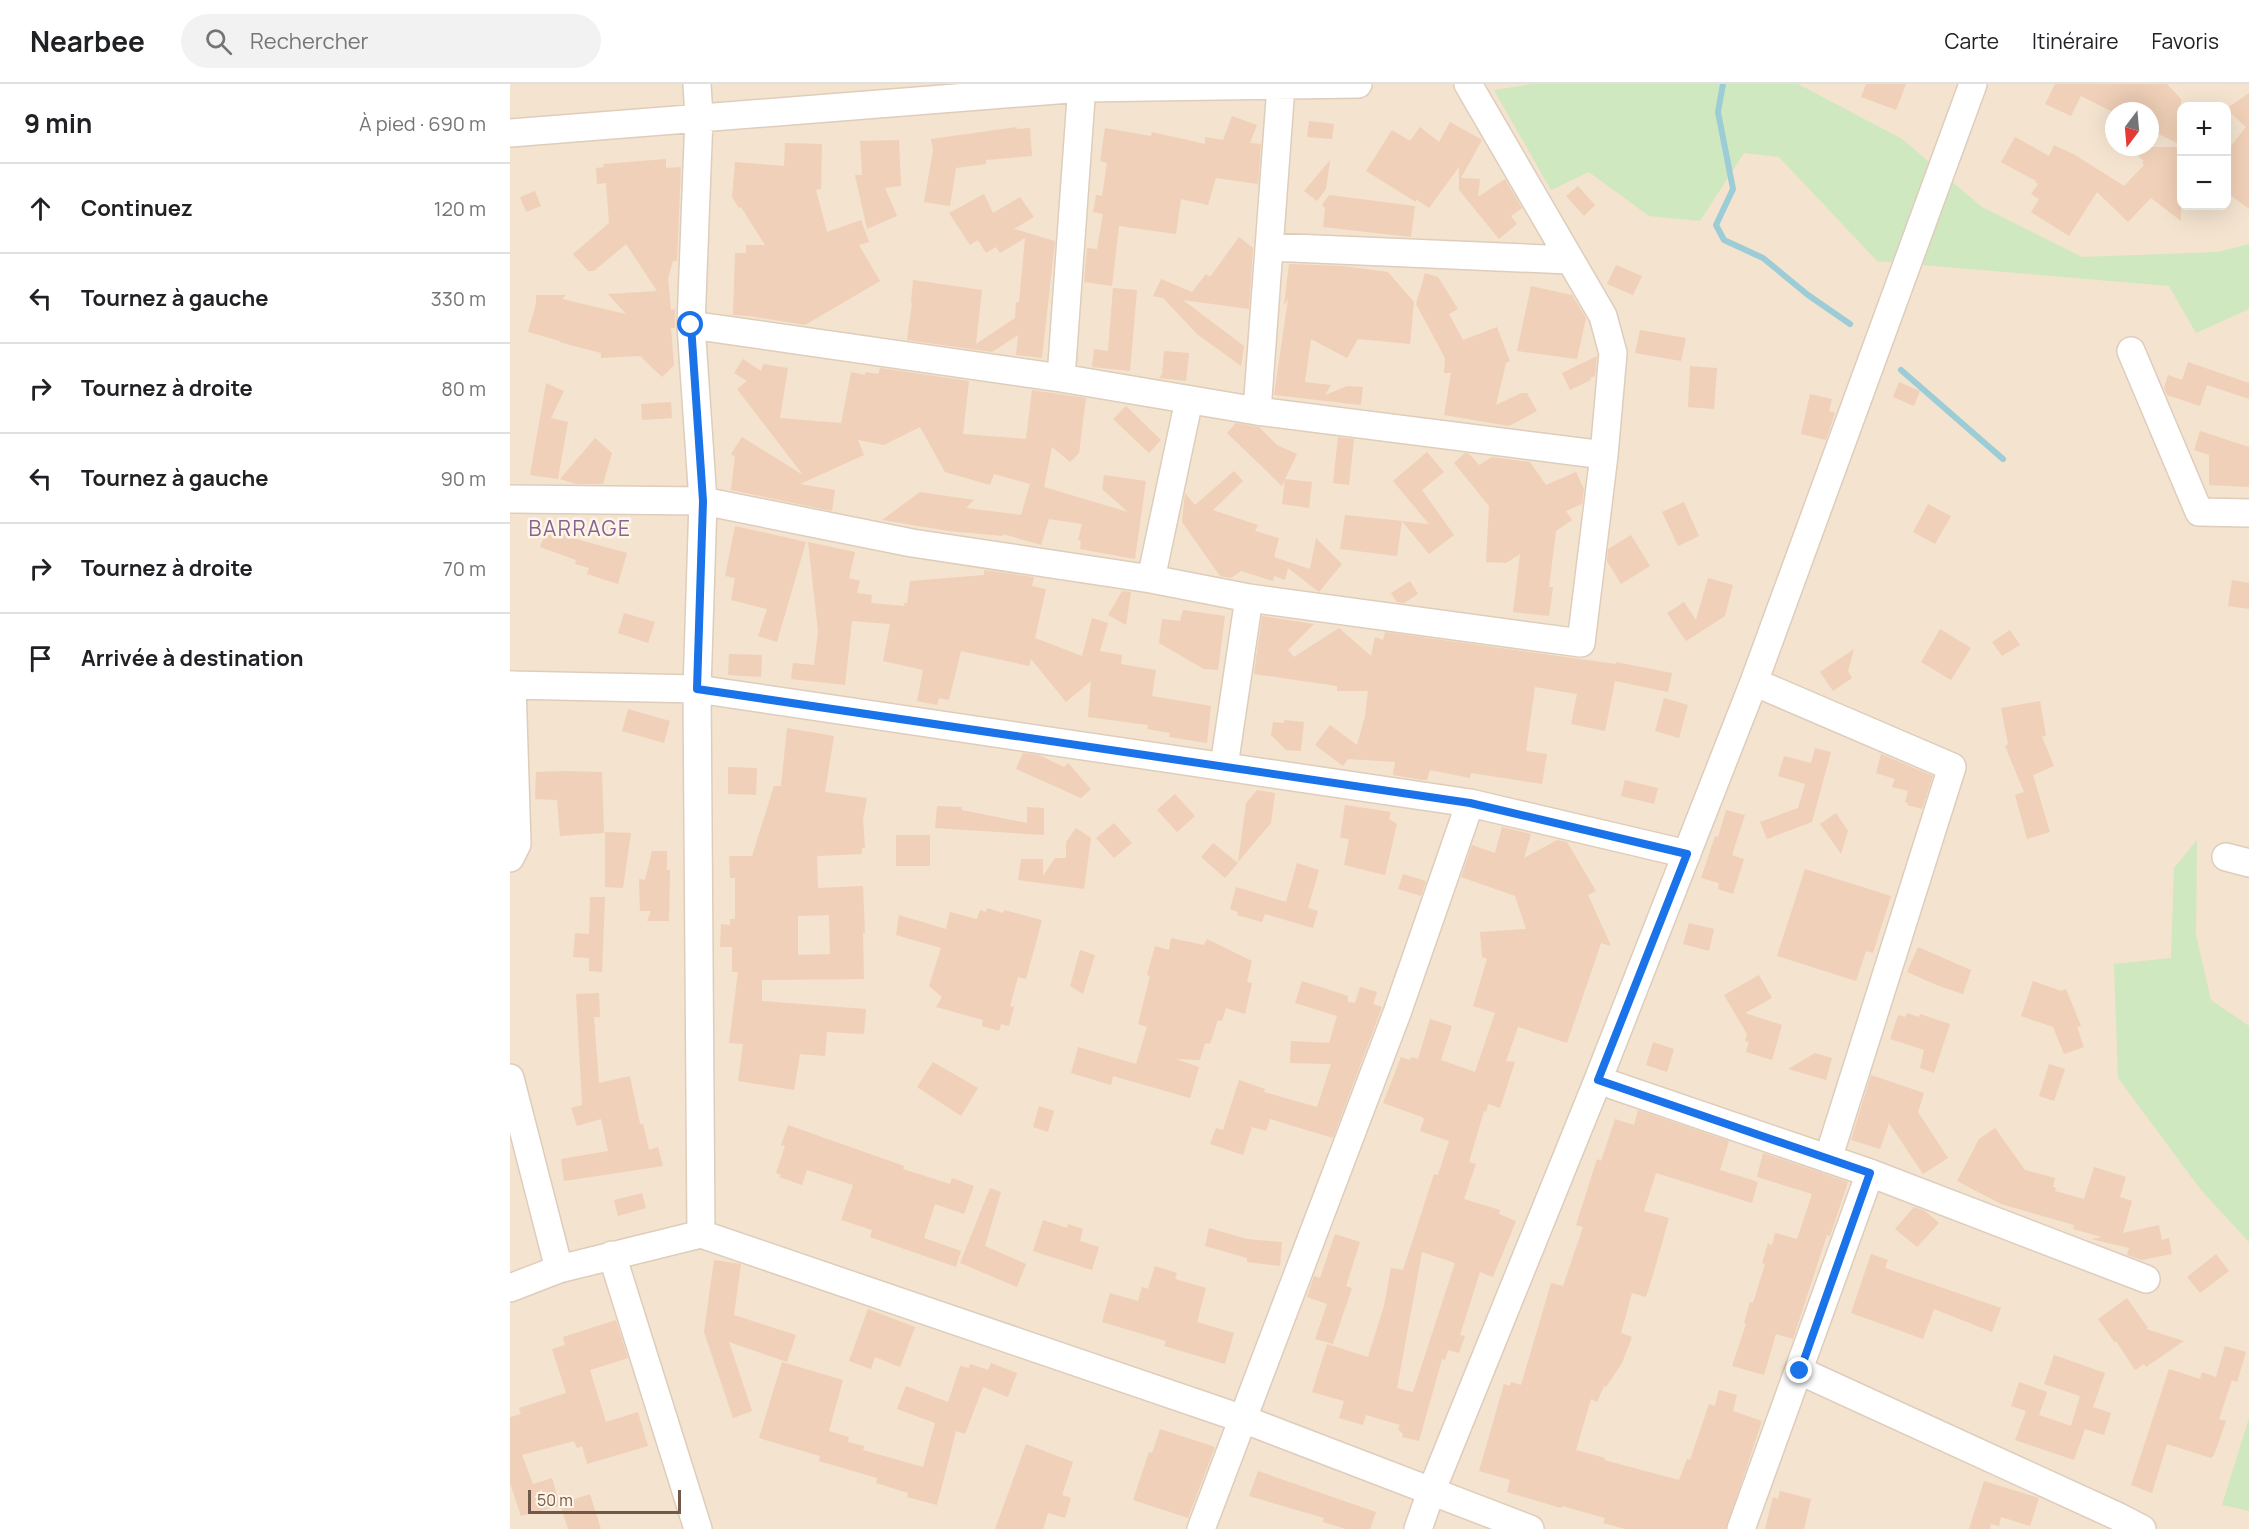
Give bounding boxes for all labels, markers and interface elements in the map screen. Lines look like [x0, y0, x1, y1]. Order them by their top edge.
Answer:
search box [181, 14, 601, 68]
text: Nearbee [30, 22, 145, 60]
icon: search [202, 25, 235, 58]
text: Rechercher [250, 26, 369, 56]
text: Carte [1945, 27, 1999, 55]
text: Itinéraire [2032, 27, 2118, 55]
text: Favoris [2151, 27, 2219, 55]
north arrow [2105, 102, 2159, 156]
map controls [2177, 102, 2231, 210]
button: + [2177, 102, 2231, 156]
text: 9 min [24, 105, 92, 141]
text: À pied · 690 m [359, 110, 486, 137]
button: − [2177, 156, 2231, 210]
icon: ahead [24, 192, 57, 225]
text: Continuez [81, 193, 193, 223]
text: 120 m [434, 195, 486, 222]
icon: left [24, 282, 57, 315]
text: Tournez à gauche [81, 283, 268, 313]
text: 330 m [431, 285, 486, 312]
route start [677, 311, 703, 337]
icon: right [24, 372, 57, 405]
text: Tournez à droite [81, 373, 253, 403]
text: 80 m [441, 375, 486, 402]
icon: left [24, 462, 57, 495]
text: Tournez à gauche [81, 463, 268, 493]
text: 90 m [440, 465, 486, 492]
district label: BARRAGE [529, 514, 631, 542]
icon: right [24, 552, 57, 585]
text: Tournez à droite [81, 553, 253, 583]
text: 70 m [443, 555, 486, 582]
icon: arrive [24, 642, 57, 675]
text: Arrivée à destination [81, 643, 304, 673]
route end [1786, 1357, 1812, 1383]
scale bar [528, 1487, 681, 1514]
text: 50 m [537, 1489, 573, 1511]

